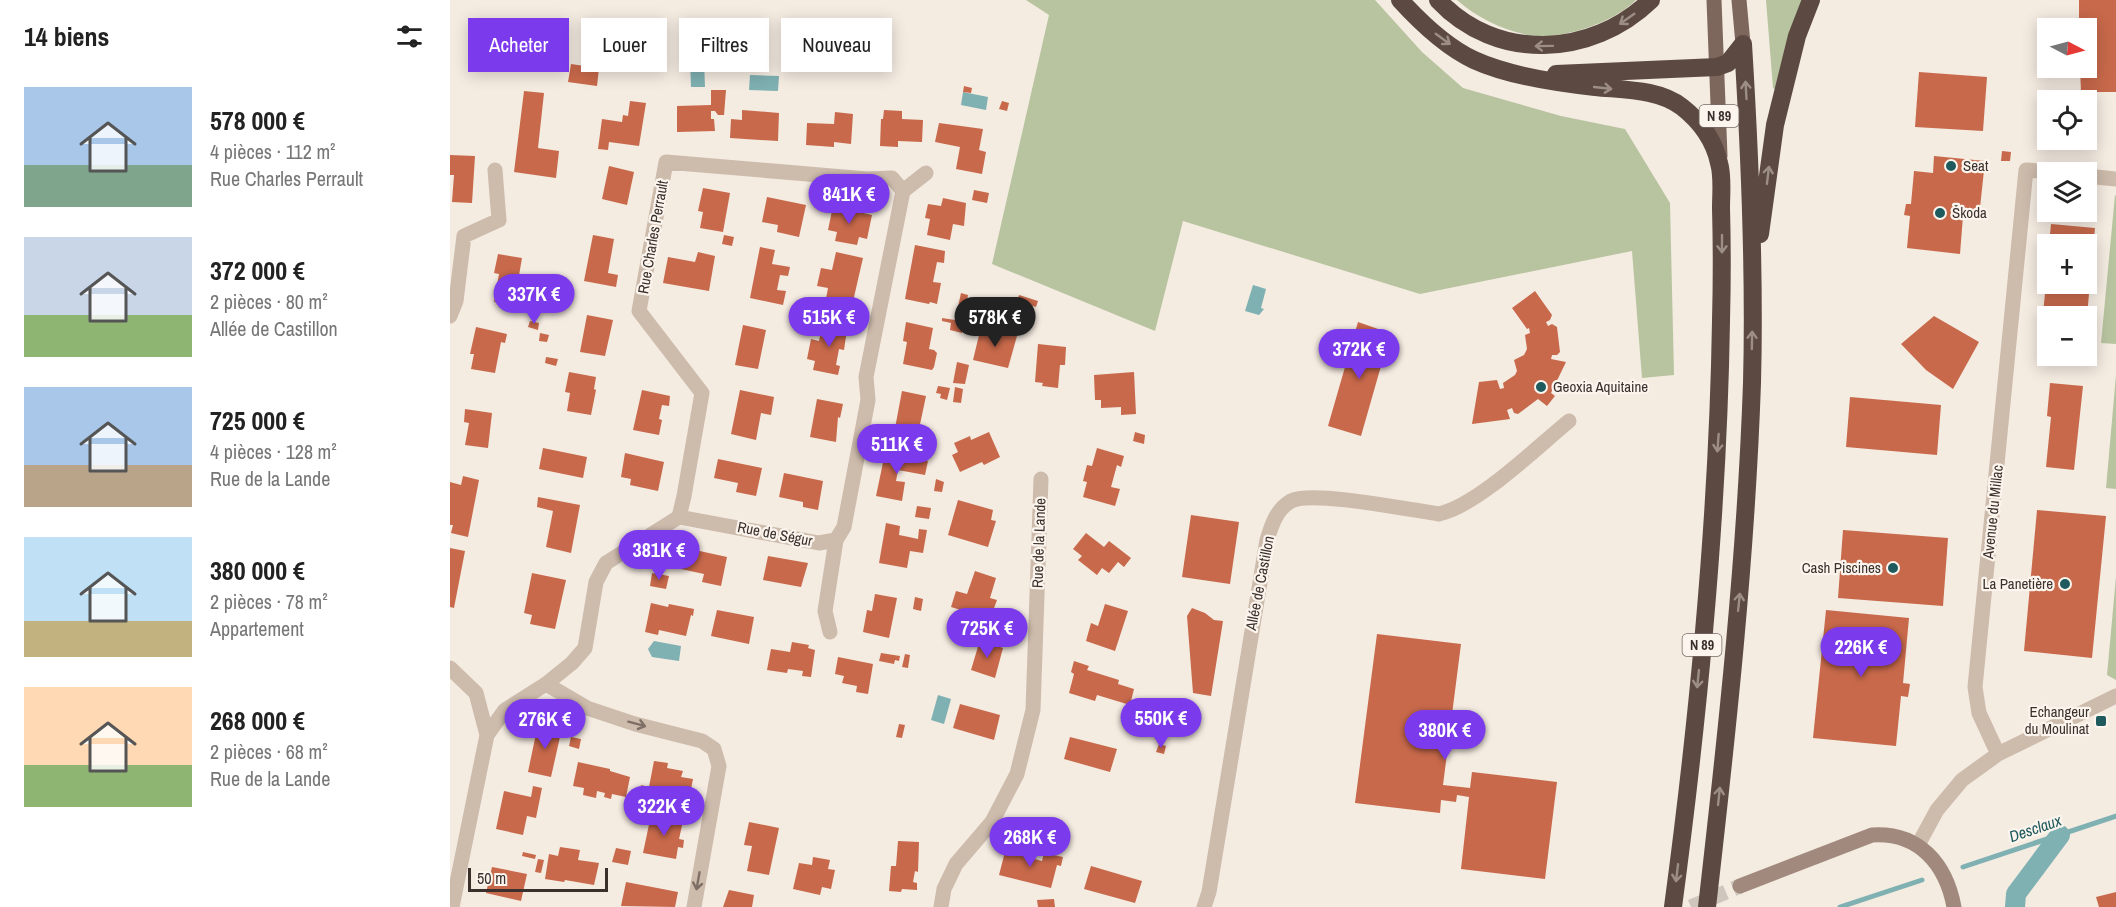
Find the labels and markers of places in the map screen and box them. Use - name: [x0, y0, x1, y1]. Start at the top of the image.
- place label: Seat: [1963, 155, 1989, 176]
- marker: Seat: [1944, 159, 1958, 173]
- pin: 841K €: [800, 174, 898, 225]
- place label: Škoda: [1952, 202, 1987, 223]
- marker: Škoda: [1933, 206, 1947, 220]
- pin: 337K €: [485, 274, 583, 325]
- pin: 515K €: [780, 297, 878, 348]
- pin: 578K €: [946, 297, 1044, 348]
- pin: 372K €: [1310, 329, 1408, 380]
- place label: Geoxia Aquitaine: [1553, 376, 1648, 397]
- marker: Geoxia Aquitaine: [1534, 380, 1548, 394]
- pin: 511K €: [848, 424, 946, 475]
- pin: 381K €: [610, 530, 708, 581]
- place label: Cash Piscines: [1802, 557, 1881, 578]
- marker: Cash Piscines: [1886, 561, 1900, 575]
- place label: La Panetière: [1983, 573, 2053, 594]
- marker: La Panetière: [2058, 577, 2072, 591]
- pin: 725K €: [938, 608, 1036, 659]
- pin: 226K €: [1812, 627, 1910, 678]
- pin: 550K €: [1112, 698, 1210, 749]
- pin: 276K €: [496, 699, 594, 750]
- place label: Echangeur du Moulinat: [2025, 701, 2090, 739]
- pin: 380K €: [1396, 710, 1494, 761]
- marker: Echangeur du Moulinat: [2094, 714, 2108, 728]
- pin: 322K €: [615, 786, 713, 837]
- pin: 268K €: [981, 817, 1079, 868]

